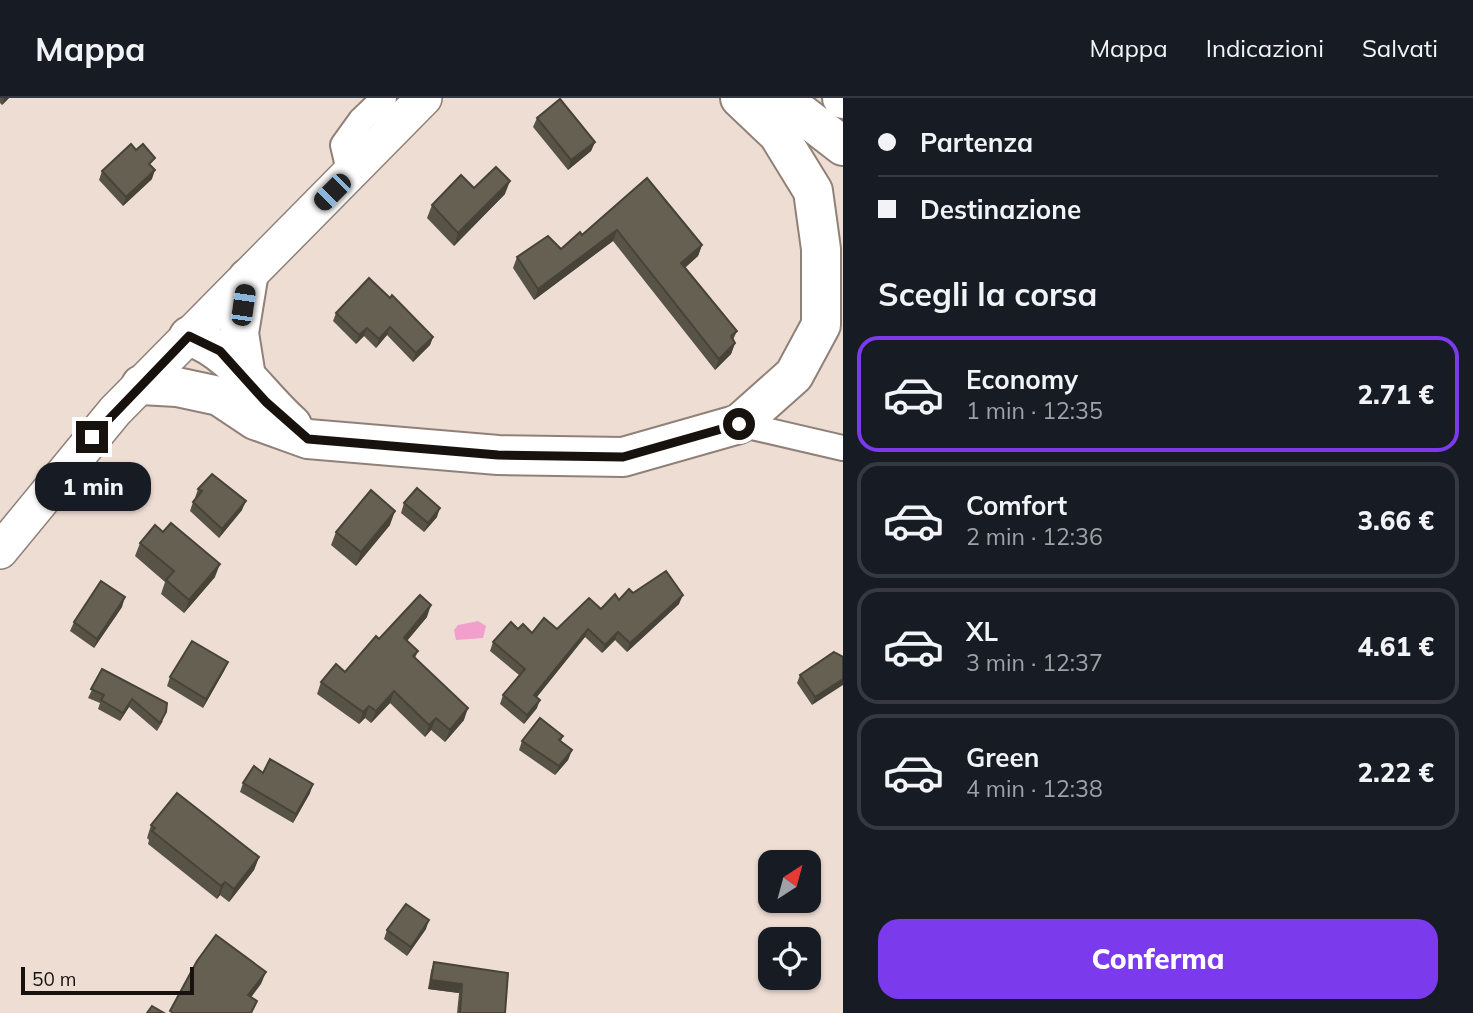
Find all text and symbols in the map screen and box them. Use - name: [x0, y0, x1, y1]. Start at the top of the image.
- text: Mappa: [35, 28, 146, 69]
- text: Mappa: [1089, 33, 1168, 63]
- text: Indicazioni: [1206, 33, 1324, 63]
- text: Salvati: [1362, 33, 1438, 63]
- text: Partenza: [920, 126, 1033, 159]
- car: [310, 170, 355, 214]
- text: Destinazione: [920, 193, 1081, 226]
- text: Scegli la corsa: [878, 274, 1097, 314]
- car: [230, 283, 257, 327]
- icon: car: [882, 363, 945, 426]
- text: Economy: [966, 363, 1078, 396]
- text: 2.71 €: [1358, 378, 1434, 411]
- text: 1 min · 12:35: [966, 396, 1103, 425]
- route start: [723, 408, 755, 440]
- route end: [76, 421, 108, 453]
- callout: 1 min: [34, 462, 150, 510]
- text: 1 min: [62, 472, 124, 501]
- icon: car: [882, 489, 945, 552]
- text: Comfort: [966, 489, 1067, 522]
- text: 3.66 €: [1358, 504, 1434, 537]
- text: 2 min · 12:36: [966, 522, 1103, 551]
- icon: car: [882, 615, 945, 678]
- text: XL: [966, 615, 998, 648]
- text: 4.61 €: [1358, 630, 1434, 663]
- text: 3 min · 12:37: [966, 648, 1103, 677]
- icon: car: [882, 741, 945, 804]
- text: Green: [966, 741, 1039, 774]
- text: 2.22 €: [1358, 756, 1434, 789]
- text: 4 min · 12:38: [966, 774, 1103, 803]
- north arrow: [758, 850, 821, 914]
- map controls: [758, 850, 821, 990]
- button: Conferma: [878, 919, 1438, 999]
- button: locate: [758, 927, 821, 990]
- scale bar: [21, 964, 194, 996]
- text: 50 m: [32, 967, 76, 991]

